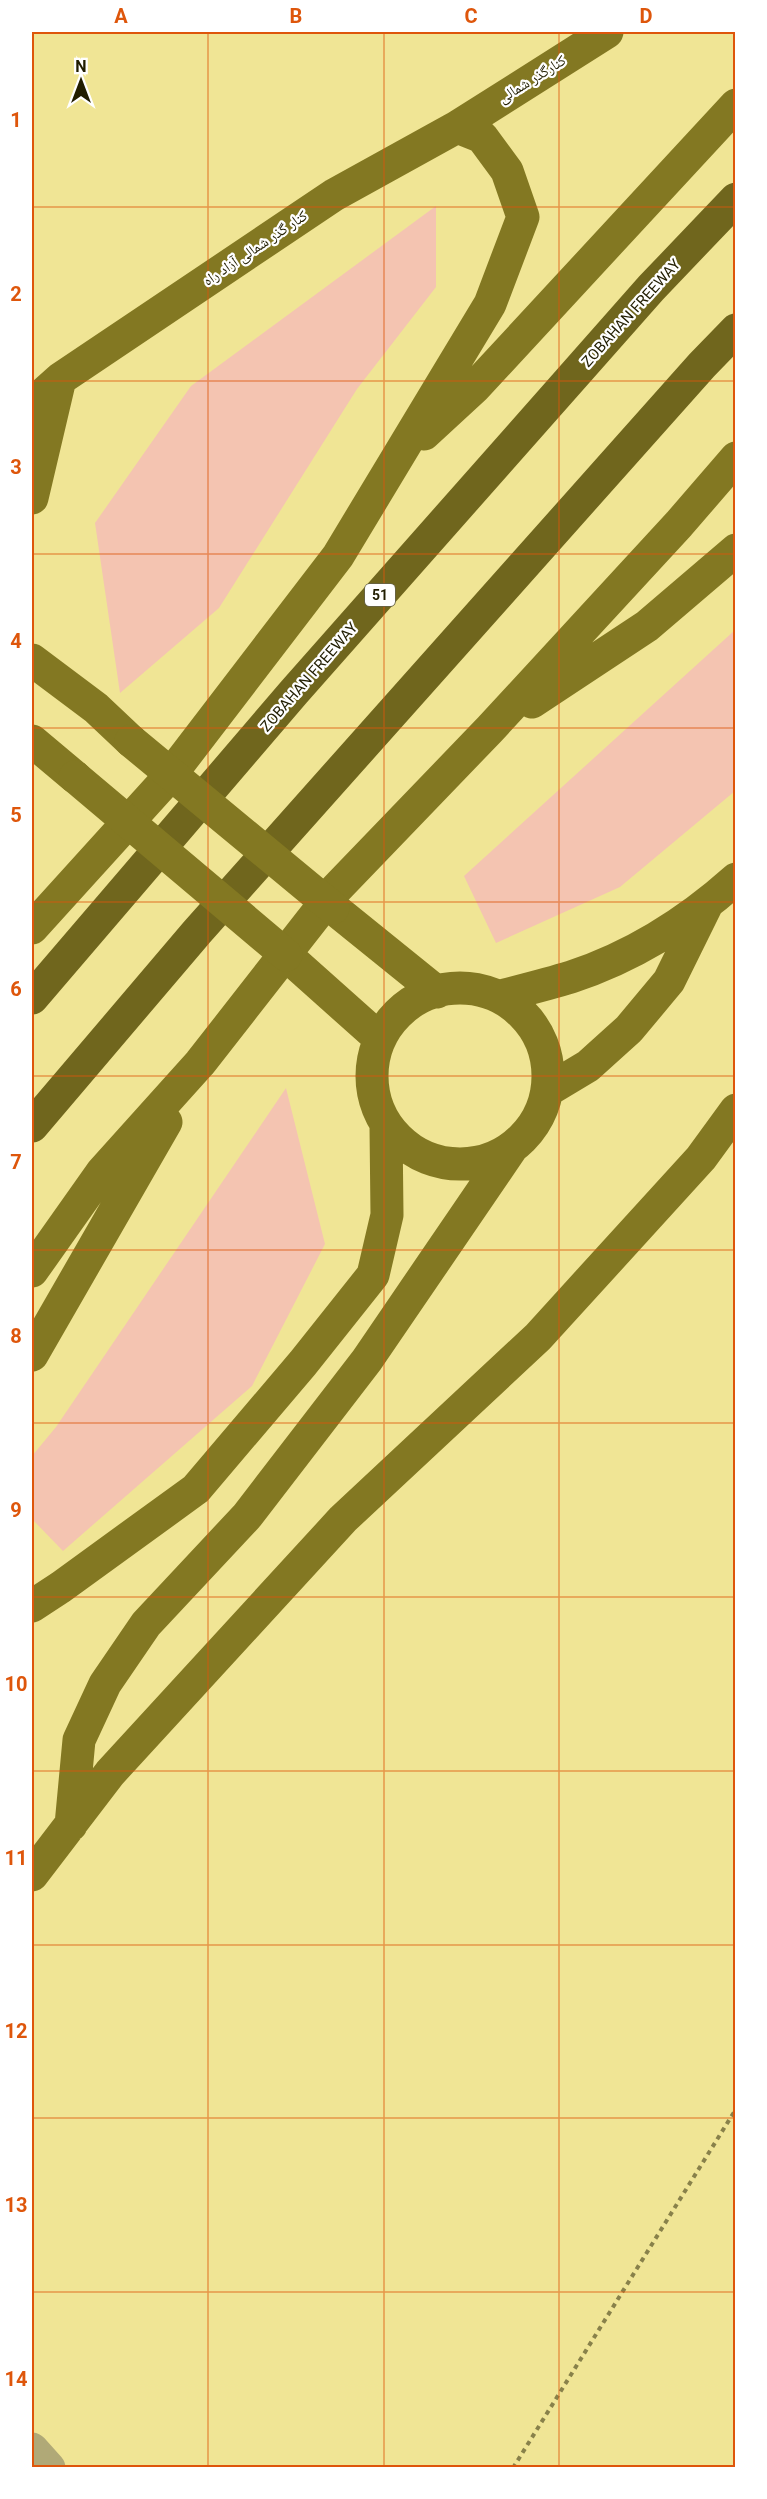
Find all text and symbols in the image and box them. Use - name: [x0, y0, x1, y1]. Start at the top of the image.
- text: A: [114, 4, 128, 28]
- text: B: [290, 4, 302, 28]
- text: C: [464, 4, 478, 28]
- text: D: [640, 4, 653, 28]
- north arrow: [51, 51, 111, 111]
- street label: کنارگذر شمالی: [495, 51, 570, 108]
- text: N: [75, 57, 87, 76]
- text: 1: [10, 108, 22, 132]
- street label: کنار گذر شمالی آزاد راه: [199, 206, 311, 290]
- street label: ZOBAHAN FREEWAY: [578, 255, 684, 371]
- text: 2: [10, 282, 22, 306]
- text: 3: [10, 455, 22, 479]
- road number: 51: [365, 584, 395, 606]
- street label: ZOBAHAN FREEWAY: [257, 619, 361, 735]
- text: 4: [10, 629, 22, 653]
- text: 5: [10, 803, 22, 827]
- text: 6: [10, 977, 22, 1001]
- text: 7: [10, 1150, 22, 1174]
- text: 8: [10, 1324, 22, 1348]
- text: 9: [10, 1498, 22, 1522]
- text: 10: [5, 1672, 27, 1696]
- text: 11: [5, 1846, 27, 1870]
- text: 12: [5, 2019, 27, 2043]
- text: 13: [5, 2193, 27, 2217]
- text: 14: [5, 2367, 27, 2391]

